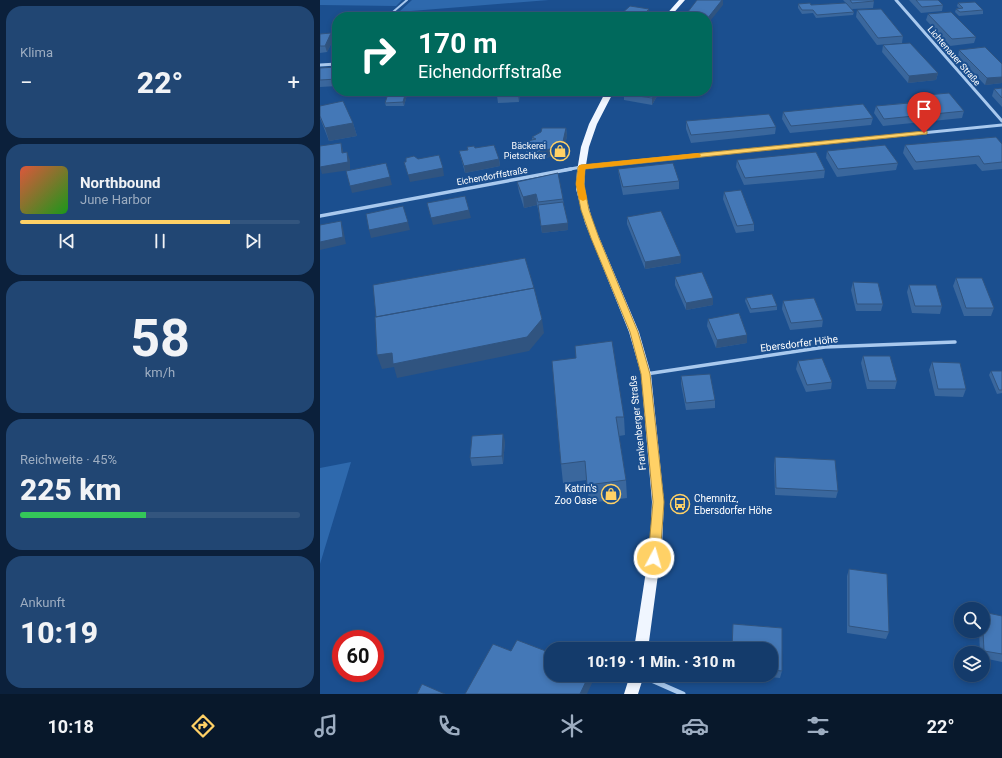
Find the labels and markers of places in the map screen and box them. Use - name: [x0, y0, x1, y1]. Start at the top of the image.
- pin: [907, 92, 941, 133]
- shop icon: Bäckerei Pietschker: [549, 140, 571, 162]
- place label: Bäckerei Pietschker: [504, 141, 546, 161]
- place label: Katrin's Zoo Oase: [554, 483, 597, 506]
- shop icon: Katrin's Zoo Oase: [600, 483, 622, 505]
- bus stop icon: Chemnitz, Ebersdorfer Höhe: [669, 493, 691, 515]
- place label: Chemnitz, Ebersdorfer Höhe: [694, 493, 772, 516]

